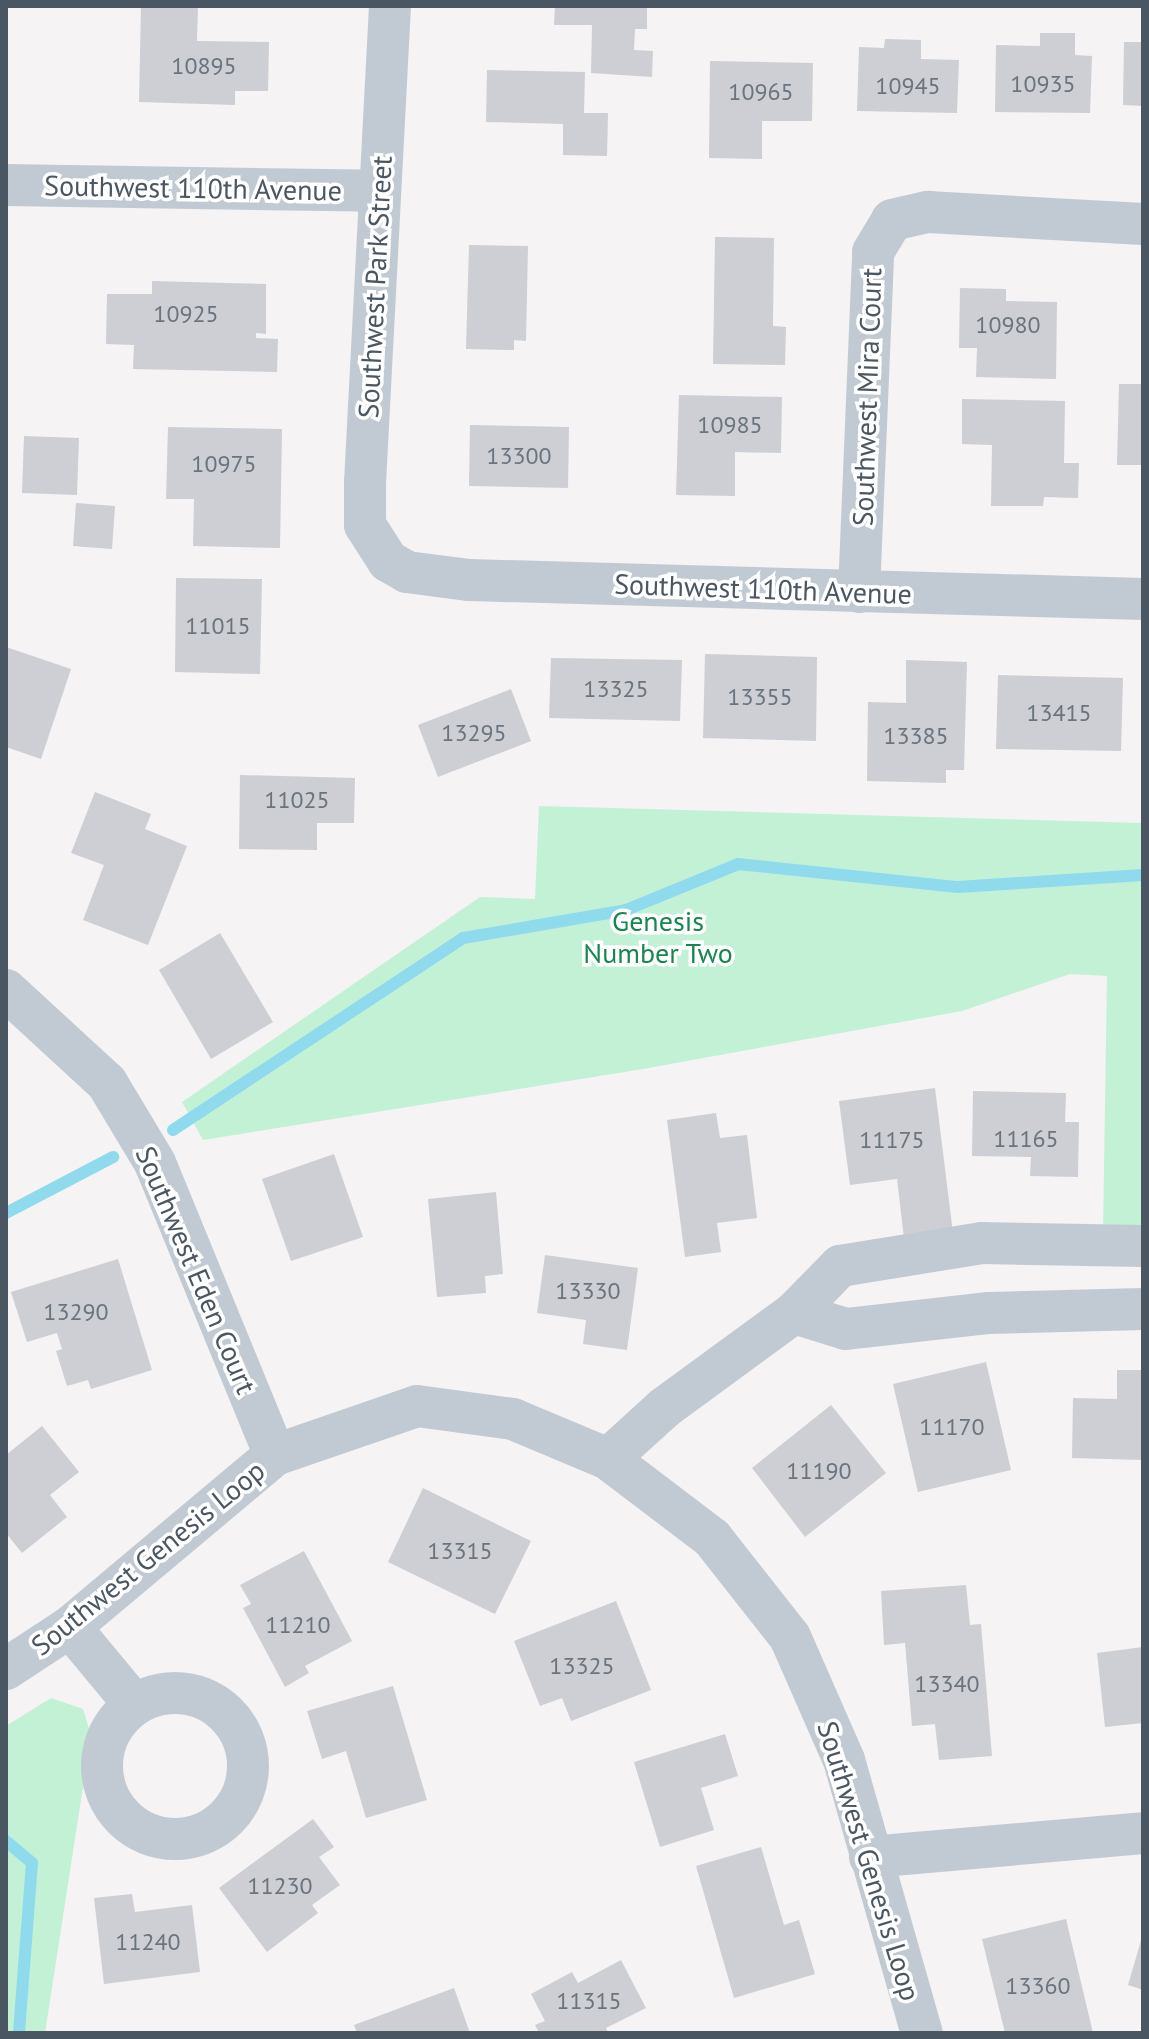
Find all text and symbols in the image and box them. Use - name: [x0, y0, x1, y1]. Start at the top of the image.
- house number: 10895: [171, 52, 237, 80]
- house number: 10935: [1010, 70, 1076, 98]
- house number: 10945: [875, 72, 941, 100]
- house number: 10965: [728, 78, 794, 106]
- street label: Southwest Park Street: [351, 155, 399, 419]
- street label: Southwest 110th Avenue: [43, 169, 343, 207]
- street label: Southwest Mira Court: [846, 267, 888, 527]
- house number: 10925: [153, 300, 219, 328]
- house number: 10980: [975, 311, 1041, 339]
- house number: 10985: [697, 411, 763, 439]
- house number: 13300: [486, 442, 552, 470]
- house number: 10975: [191, 450, 257, 478]
- street label: Southwest 110th Avenue: [613, 567, 913, 611]
- house number: 11015: [185, 612, 251, 640]
- house number: 13325: [583, 675, 649, 703]
- house number: 13355: [727, 683, 793, 711]
- house number: 13415: [1026, 699, 1092, 727]
- house number: 13295: [441, 719, 507, 747]
- house number: 13385: [883, 722, 949, 750]
- house number: 11025: [264, 786, 330, 814]
- park label: Genesis Number Two: [583, 904, 733, 970]
- house number: 11165: [993, 1125, 1059, 1153]
- house number: 11175: [859, 1126, 925, 1154]
- street label: Southwest Eden Court: [129, 1141, 263, 1399]
- house number: 13330: [555, 1277, 621, 1305]
- house number: 13290: [43, 1298, 109, 1326]
- house number: 11170: [919, 1413, 985, 1441]
- street label: Southwest Genesis Loop: [25, 1454, 271, 1662]
- house number: 11190: [786, 1457, 852, 1485]
- house number: 13315: [427, 1537, 493, 1565]
- house number: 11210: [265, 1611, 331, 1639]
- house number: 13325: [549, 1652, 615, 1680]
- house number: 13340: [914, 1670, 980, 1698]
- street label: Southwest Genesis Loop: [810, 1717, 928, 2005]
- house number: 11230: [247, 1872, 313, 1900]
- house number: 11240: [115, 1928, 181, 1956]
- house number: 13360: [1005, 1972, 1071, 2000]
- house number: 11315: [556, 1987, 622, 2015]

